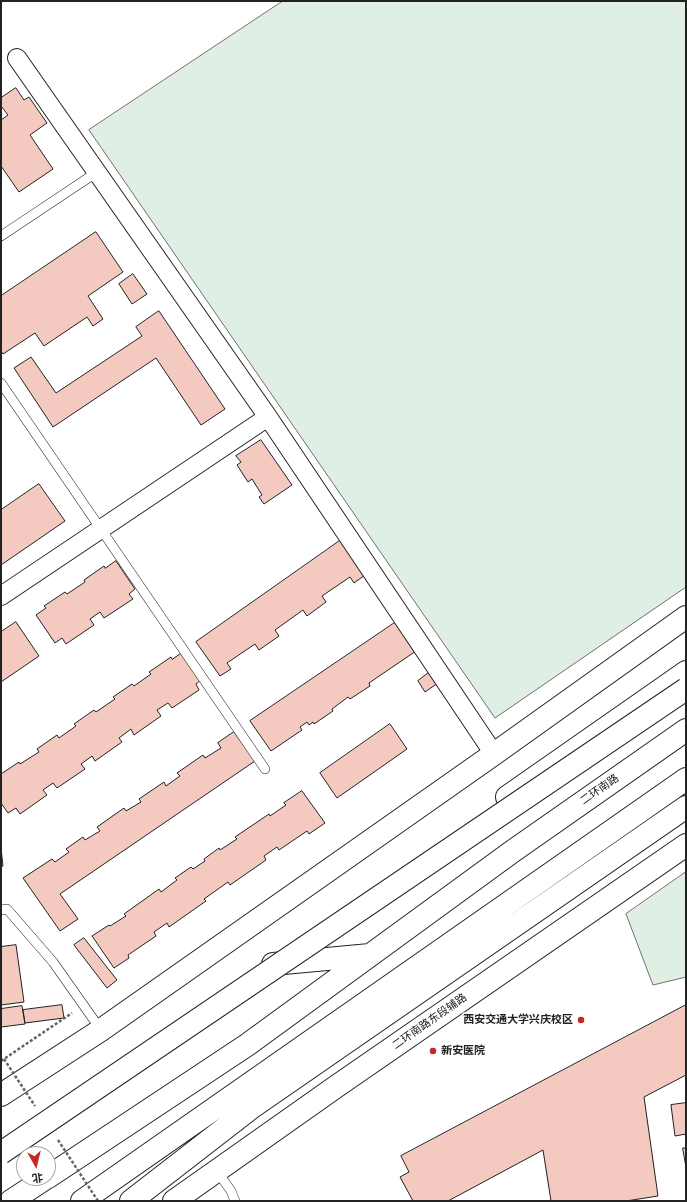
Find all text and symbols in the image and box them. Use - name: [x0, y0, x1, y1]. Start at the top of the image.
- street label: 二环南路: [578, 772, 622, 808]
- street label: 二环南路东段辅路: [390, 991, 470, 1053]
- place label: 西安交通大学兴庆校区: [463, 1013, 573, 1027]
- marker: 西安交通大学兴庆校区: [576, 1015, 586, 1025]
- place label: 新安医院: [441, 1044, 485, 1058]
- marker: 新安医院: [428, 1046, 438, 1056]
- north arrow: [16, 1146, 56, 1186]
- text: 北: [31, 1170, 44, 1185]

